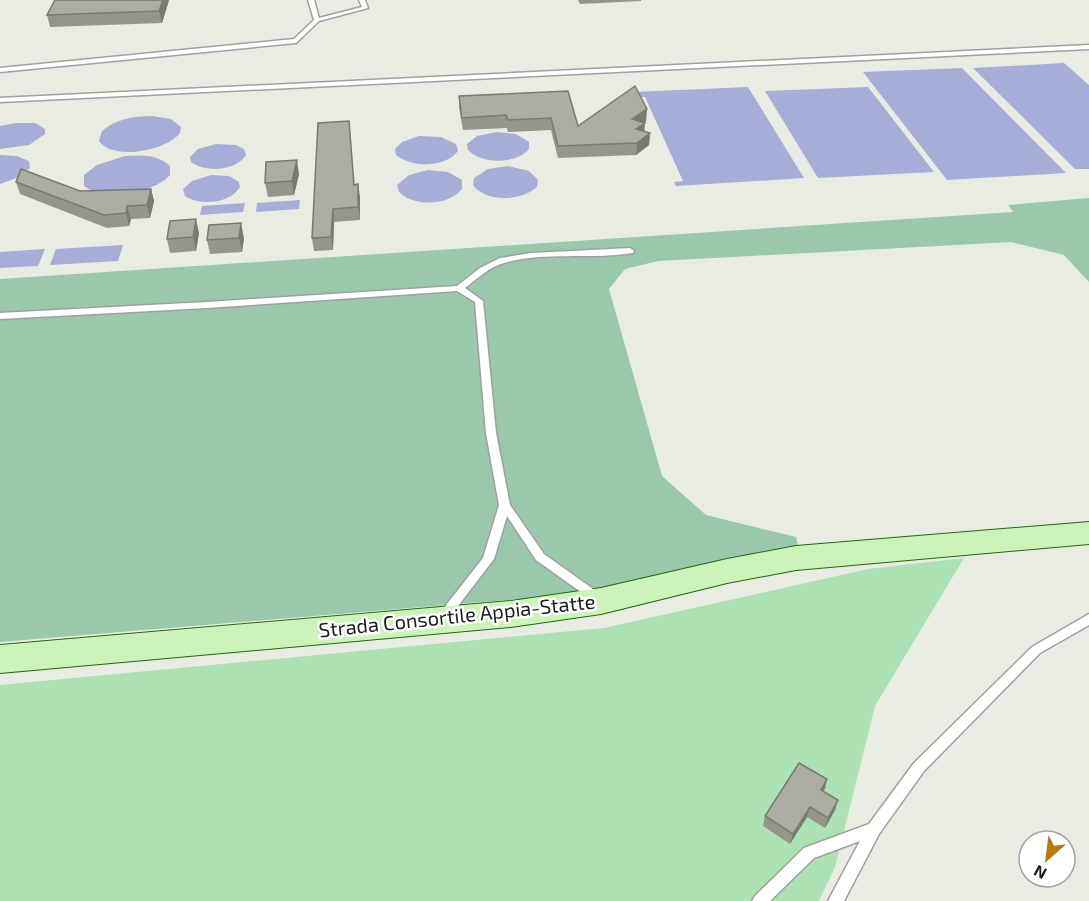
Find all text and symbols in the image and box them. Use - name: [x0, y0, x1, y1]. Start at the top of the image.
- street label: Strada Consortile Appia-Statte: [318, 589, 596, 641]
- north arrow: [1017, 829, 1077, 889]
- text: N: [1030, 862, 1049, 884]

